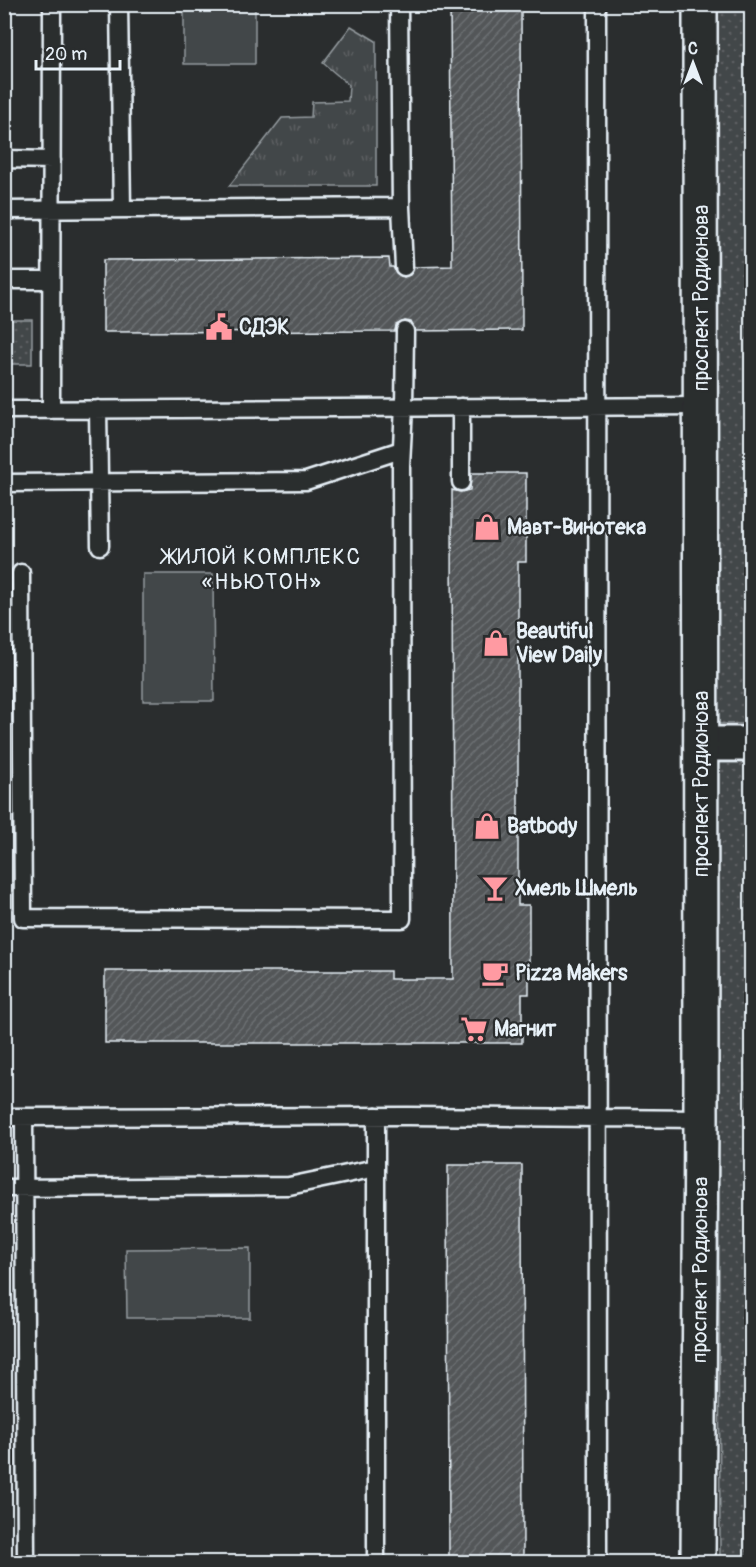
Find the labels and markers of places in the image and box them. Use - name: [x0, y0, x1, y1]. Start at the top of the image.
- public building icon: СДЭК: [204, 312, 234, 342]
- place label: СДЭК: [239, 314, 289, 341]
- shop icon: Мавт-Винотека: [472, 512, 502, 542]
- place label: Мавт-Винотека: [507, 514, 646, 541]
- place label: Beautiful View Daily: [516, 618, 602, 669]
- shop icon: Beautiful View Daily: [481, 628, 511, 658]
- shop icon: Batbody: [472, 811, 502, 841]
- place label: Batbody: [507, 813, 577, 840]
- bar icon: Хмель Шмель: [480, 873, 510, 903]
- place label: Хмель Шмель: [515, 875, 638, 902]
- cafe icon: Pizza Makers: [480, 958, 510, 988]
- place label: Pizza Makers: [515, 960, 628, 987]
- supermarket icon: Магнит: [459, 1014, 489, 1044]
- place label: Магнит: [494, 1016, 557, 1043]

